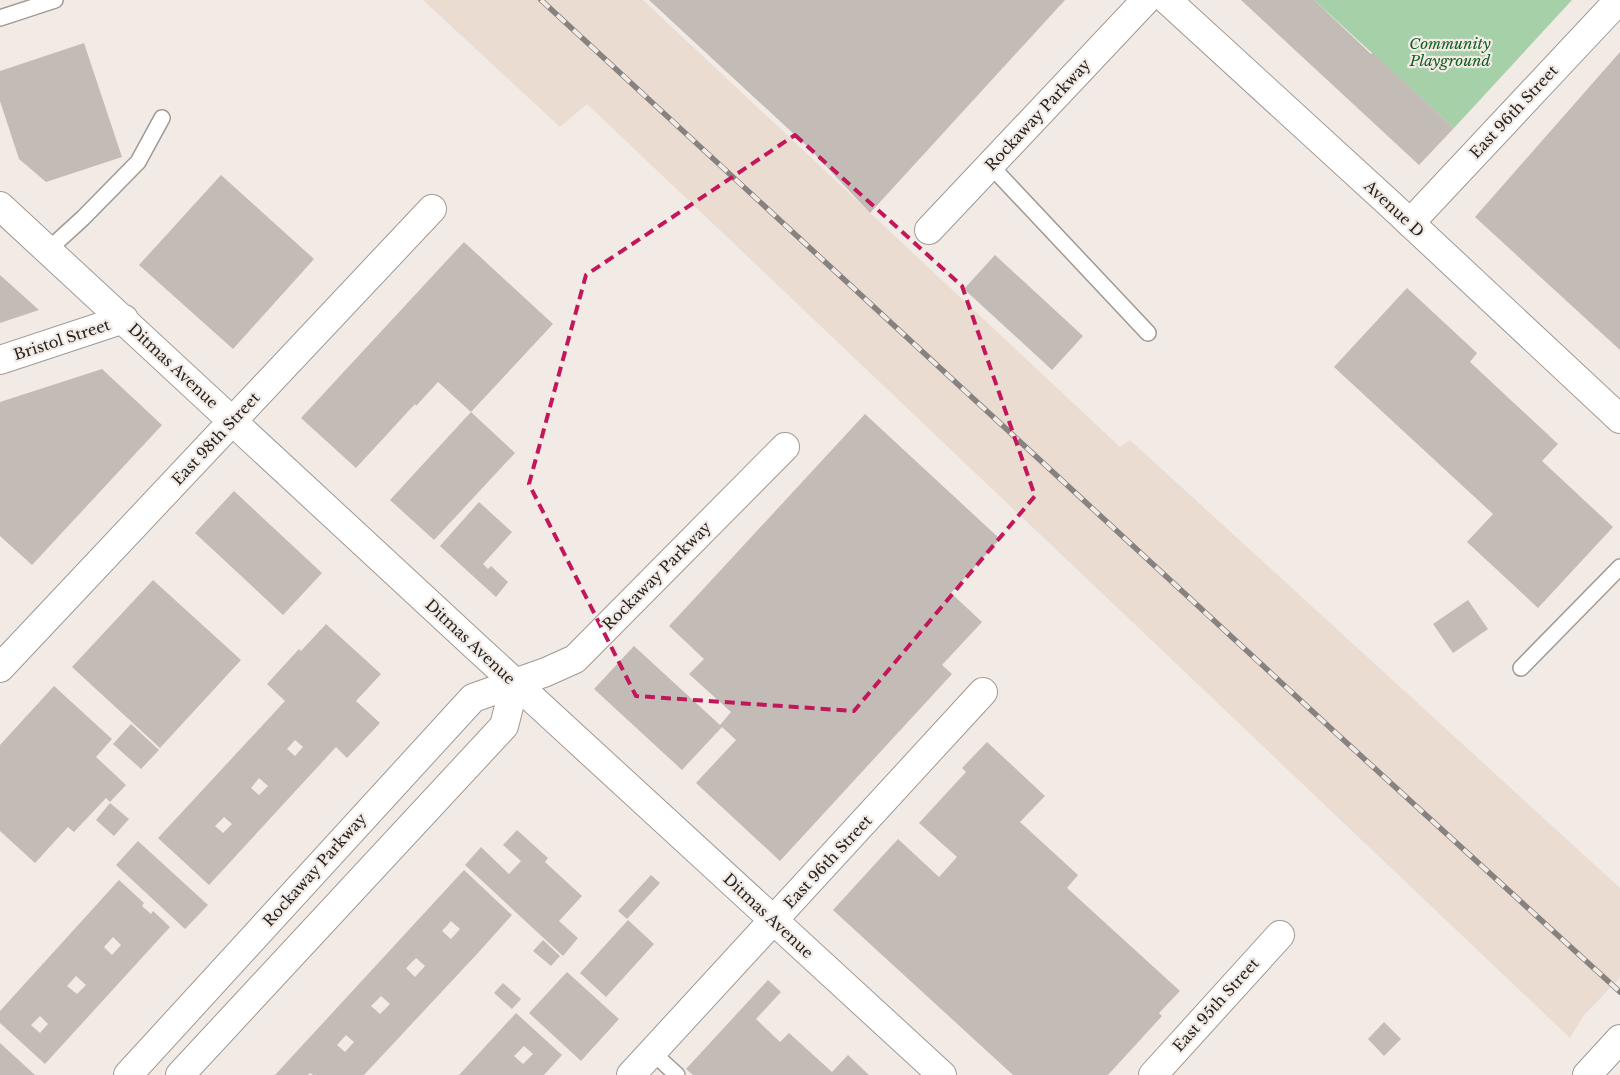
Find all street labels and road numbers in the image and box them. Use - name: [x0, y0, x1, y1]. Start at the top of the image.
- street label: Rockaway Parkway: [981, 55, 1095, 174]
- street label: East 96th Street: [1466, 61, 1562, 162]
- street label: Avenue D: [1360, 176, 1428, 241]
- street label: Bristol Street: [11, 315, 113, 364]
- street label: Ditmas Avenue: [124, 319, 222, 412]
- street label: East 98th Street: [168, 388, 264, 489]
- street label: Rockaway Parkway: [598, 517, 715, 634]
- street label: Ditmas Avenue: [421, 595, 519, 688]
- street label: Rockaway Parkway: [259, 809, 371, 930]
- street label: East 96th Street: [780, 811, 876, 912]
- street label: Ditmas Avenue: [719, 869, 817, 962]
- street label: East 95th Street: [1169, 954, 1263, 1055]

